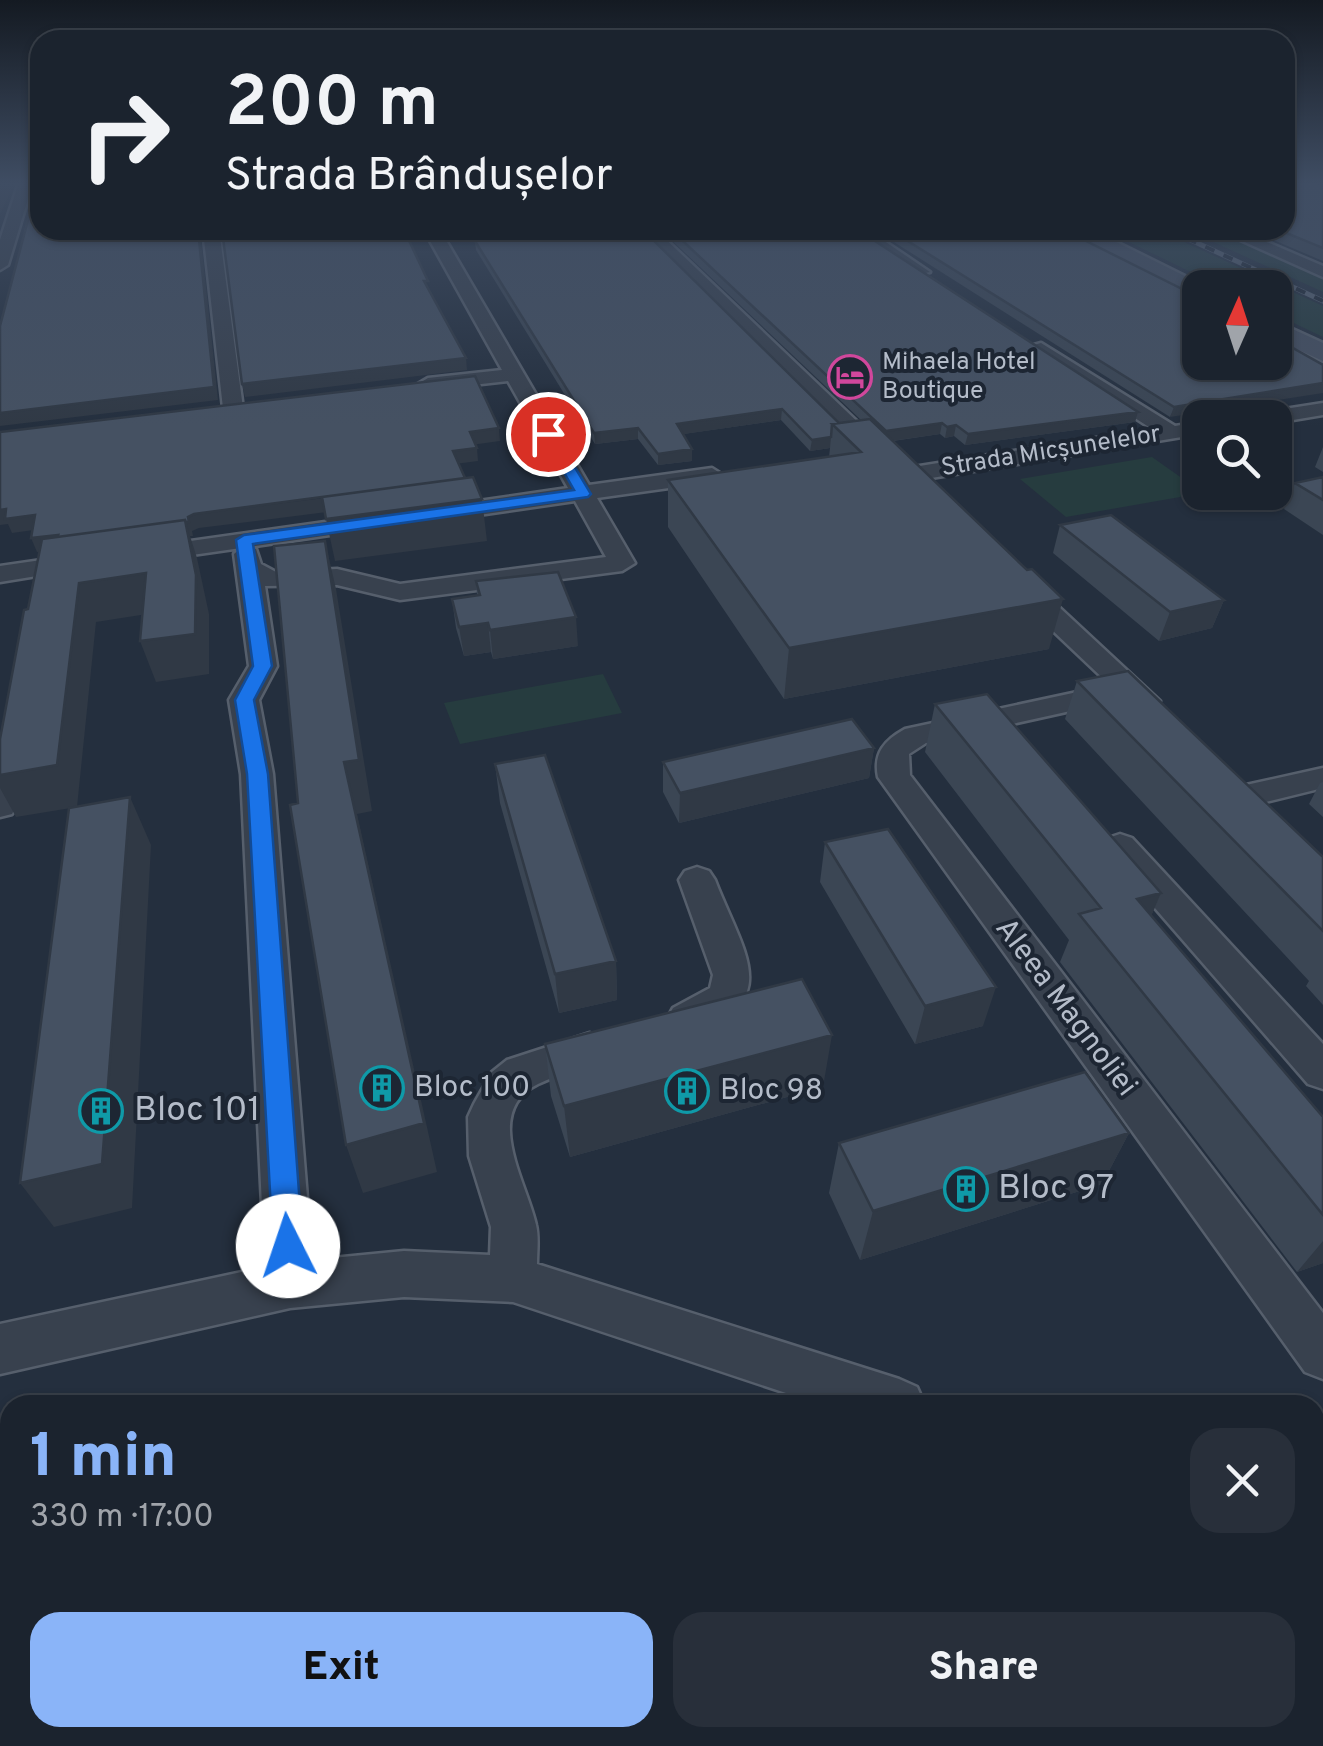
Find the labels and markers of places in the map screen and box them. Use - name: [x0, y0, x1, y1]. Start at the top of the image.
- place label: Mihaela Hotel Boutique: [882, 347, 1036, 408]
- hotel icon: Mihaela Hotel Boutique: [827, 354, 873, 400]
- pin: [506, 392, 591, 477]
- building icon: Bloc 100: [359, 1065, 405, 1111]
- building icon: Bloc 98: [664, 1068, 710, 1114]
- place label: Bloc 100: [414, 1070, 530, 1107]
- place label: Bloc 98: [720, 1073, 823, 1110]
- building icon: Bloc 101: [78, 1088, 124, 1134]
- place label: Bloc 101: [134, 1089, 261, 1133]
- building icon: Bloc 97: [943, 1166, 989, 1212]
- place label: Bloc 97: [998, 1167, 1114, 1211]

